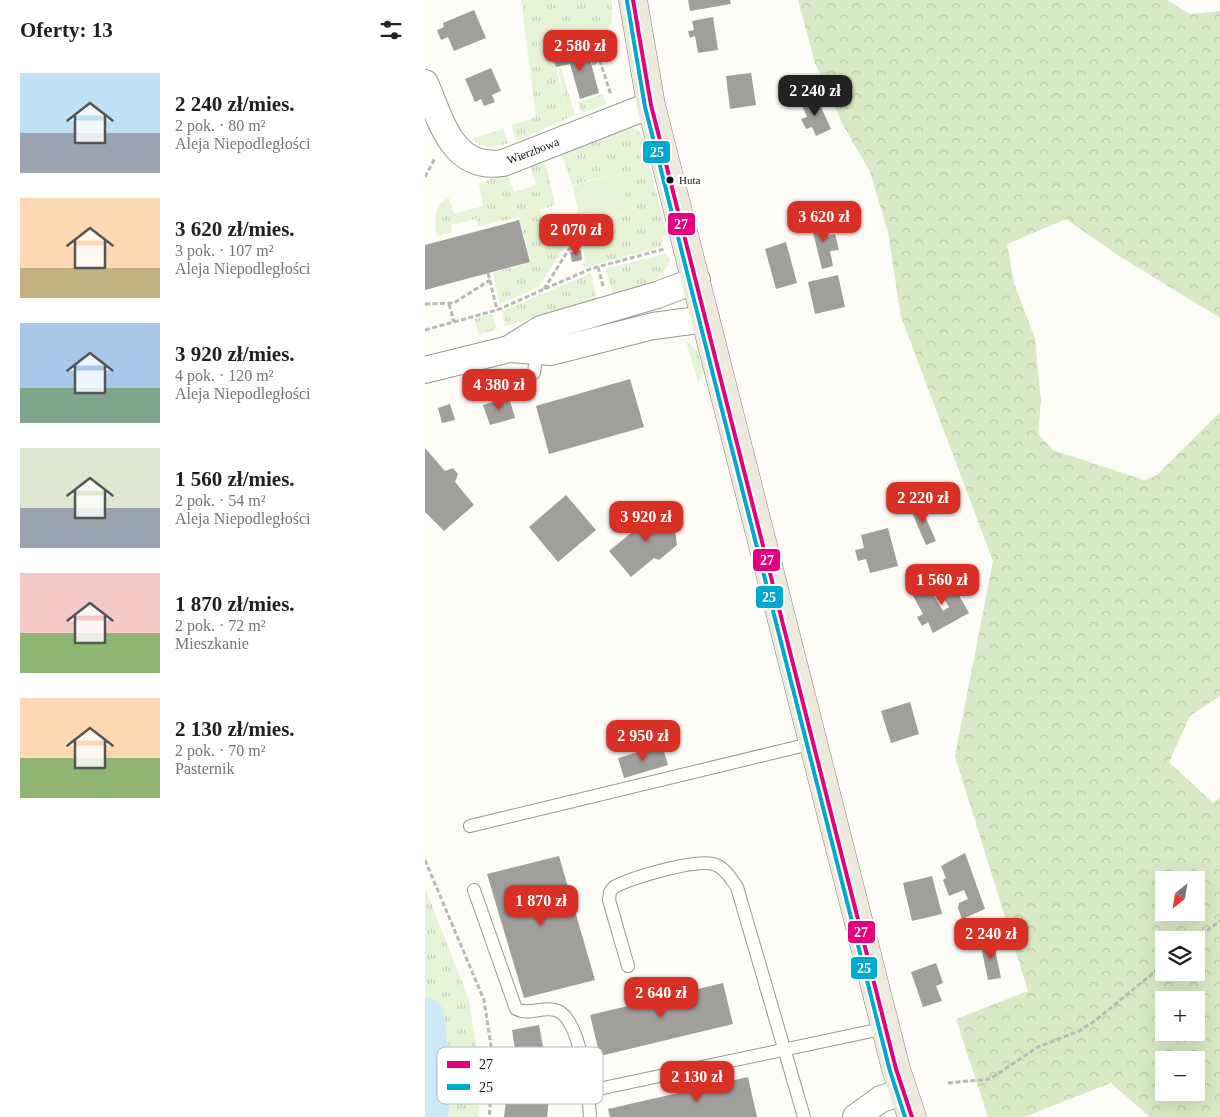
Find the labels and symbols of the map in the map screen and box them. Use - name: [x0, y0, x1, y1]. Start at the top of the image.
- pin: 2 580 zł: [528, 30, 632, 72]
- pin: 2 240 zł: [763, 74, 867, 117]
- street label: Wierzbowa: [505, 134, 562, 167]
- line badge: 25: [642, 140, 671, 164]
- text: 25: [650, 145, 664, 160]
- place label: Huta: [679, 174, 701, 186]
- marker: Huta: [665, 175, 675, 185]
- pin: 3 620 zł: [772, 200, 876, 243]
- line badge: 27: [667, 212, 696, 236]
- pin: 2 070 zł: [524, 214, 628, 256]
- text: 27: [674, 217, 688, 232]
- pin: 4 380 zł: [447, 368, 551, 411]
- pin: 2 220 zł: [871, 482, 975, 524]
- pin: 3 920 zł: [594, 500, 698, 543]
- line badge: 27: [752, 548, 781, 572]
- text: 27: [760, 553, 774, 568]
- pin: 1 560 zł: [890, 564, 994, 606]
- line badge: 25: [755, 585, 784, 609]
- text: 25: [762, 590, 776, 605]
- pin: 2 950 zł: [591, 720, 695, 762]
- north arrow: [1155, 871, 1205, 921]
- pin: 1 870 zł: [489, 884, 593, 927]
- pin: 2 240 zł: [939, 918, 1043, 960]
- line badge: 27: [847, 920, 876, 944]
- text: 27: [854, 925, 868, 940]
- line badge: 25: [850, 956, 878, 980]
- text: 25: [857, 961, 871, 976]
- pin: 2 640 zł: [609, 976, 713, 1019]
- legend: [437, 1047, 603, 1104]
- text: 27: [479, 1057, 493, 1072]
- pin: 2 130 zł: [645, 1060, 749, 1103]
- text: 25: [479, 1080, 493, 1095]

